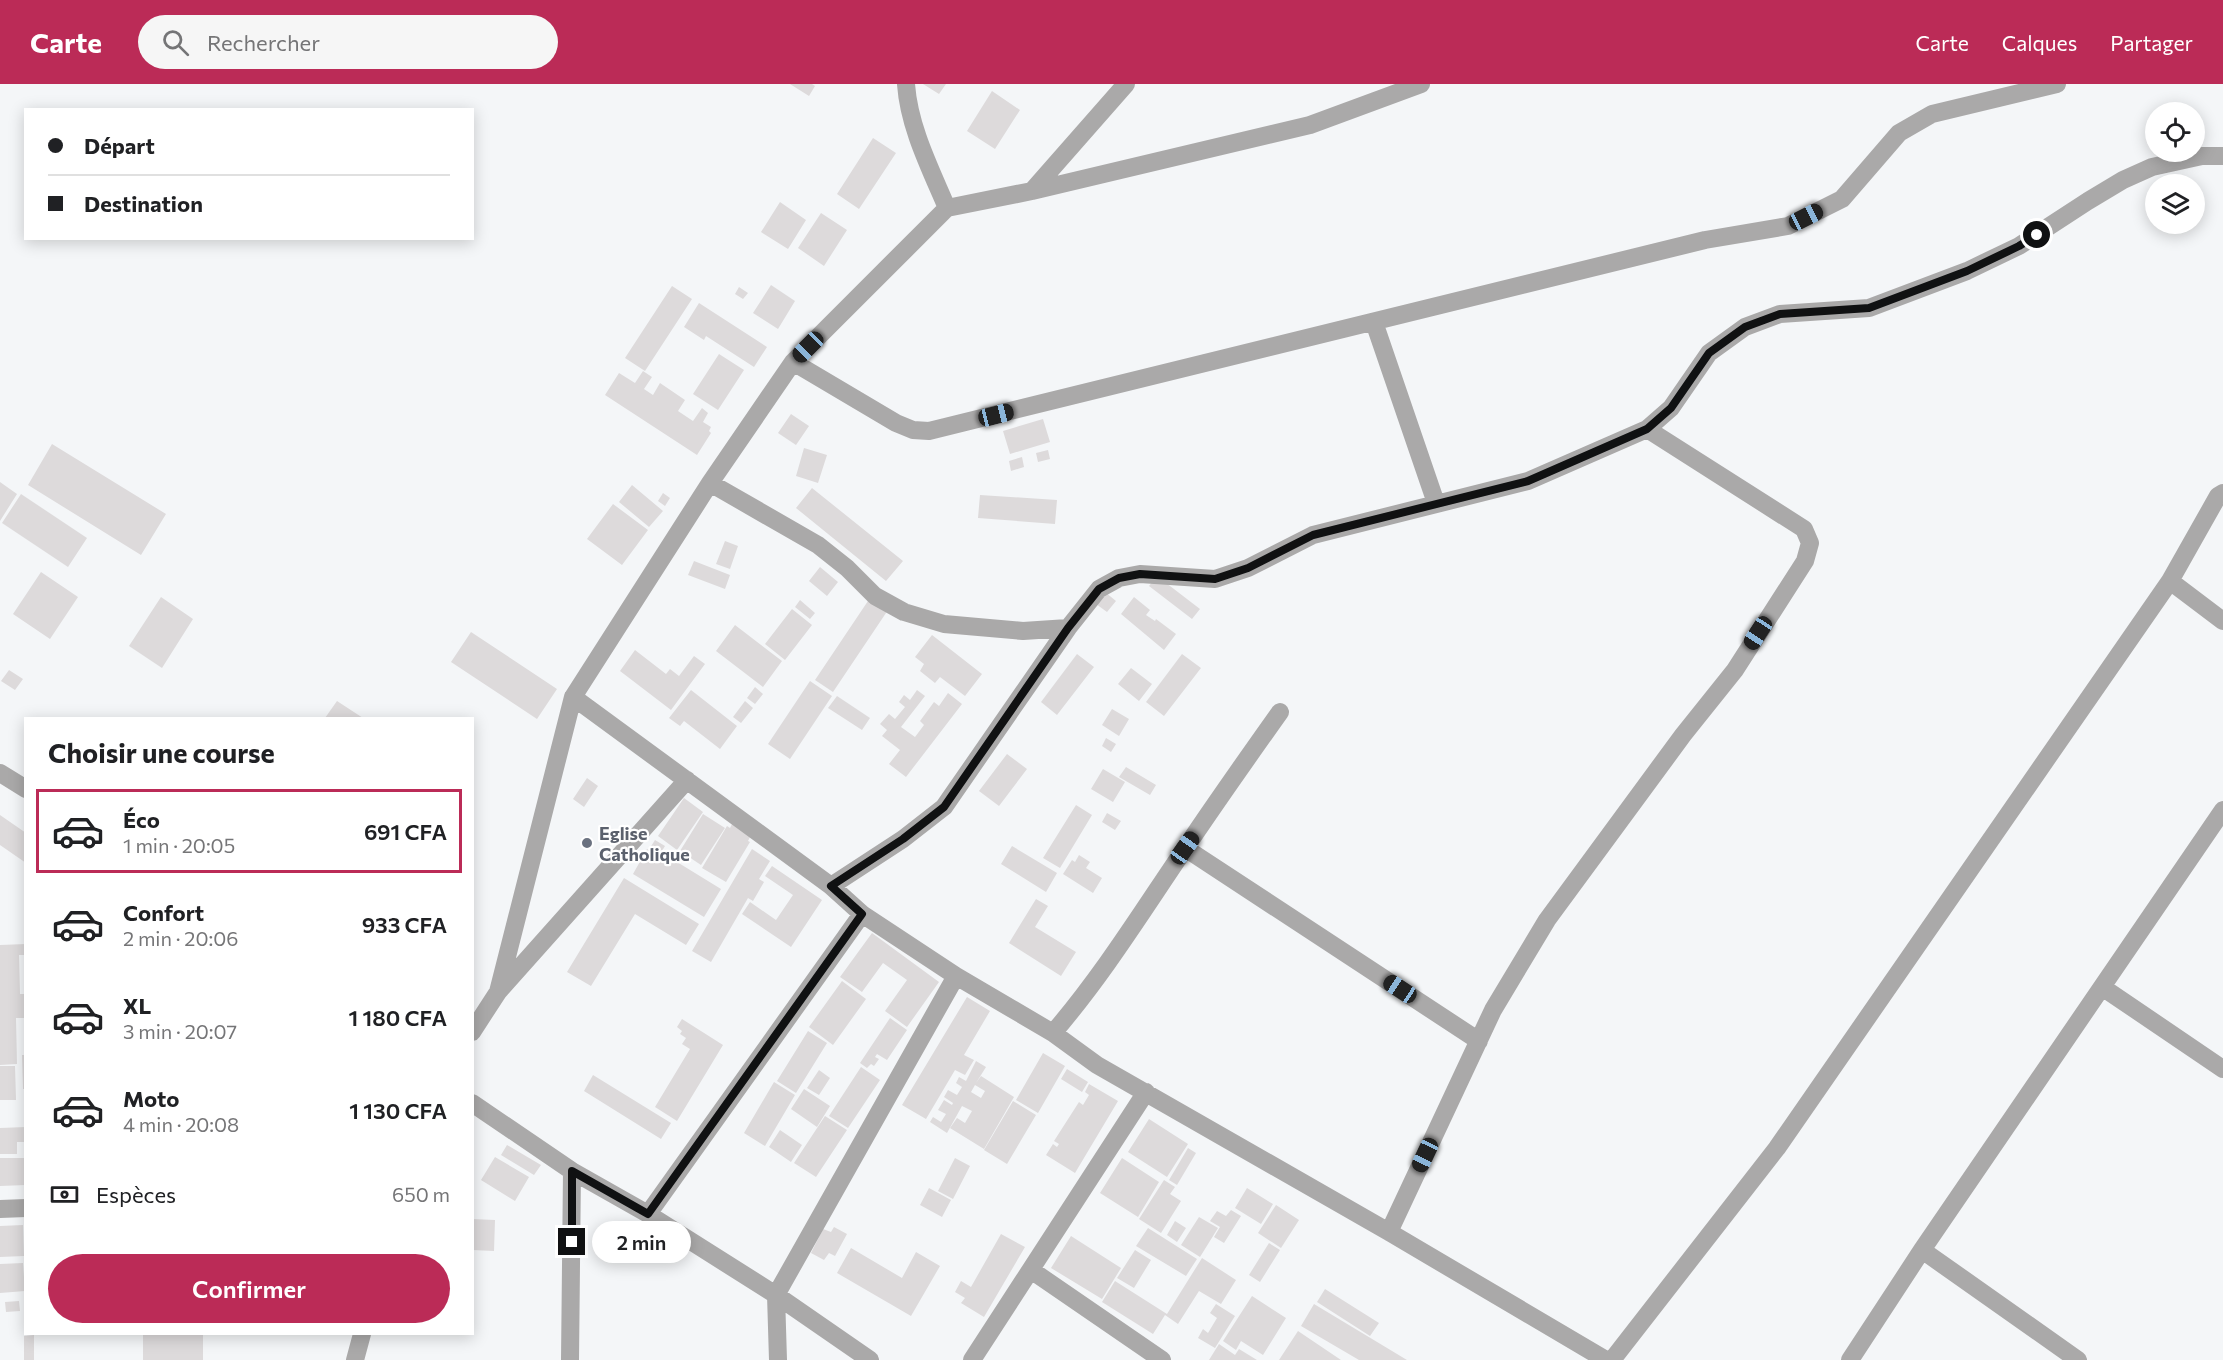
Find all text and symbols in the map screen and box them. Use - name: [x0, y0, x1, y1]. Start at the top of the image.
- search box: [138, 15, 558, 69]
- text: Carte: [30, 25, 102, 59]
- icon: search: [159, 26, 192, 59]
- text: Rechercher: [207, 29, 320, 56]
- text: Carte: [1916, 30, 1969, 55]
- text: Calques: [2002, 30, 2077, 55]
- text: Partager: [2110, 30, 2193, 55]
- map controls: [2145, 102, 2205, 234]
- button: locate: [2145, 102, 2205, 162]
- text: Départ: [84, 132, 155, 159]
- button: layers: [2145, 174, 2205, 234]
- text: Destination: [84, 190, 203, 217]
- car: [1786, 201, 1826, 233]
- route start: [2023, 221, 2050, 248]
- car: [789, 328, 827, 366]
- car: [976, 402, 1016, 428]
- car: [1741, 613, 1775, 653]
- text: Choisir une course: [48, 736, 275, 769]
- icon: car: [51, 804, 105, 858]
- text: Éco: [123, 806, 160, 833]
- text: 691 CFA: [364, 818, 447, 845]
- place label: Eglise Catholique: [599, 822, 690, 865]
- car: [1167, 828, 1203, 868]
- text: 1 min · 20:05: [123, 833, 235, 857]
- marker: Eglise Catholique: [580, 836, 594, 850]
- icon: car: [51, 897, 105, 951]
- text: Confort: [123, 899, 204, 926]
- text: 933 CFA: [362, 911, 447, 938]
- text: 2 min · 20:06: [123, 926, 238, 950]
- car: [1380, 972, 1420, 1006]
- icon: car: [51, 990, 105, 1044]
- text: XL: [123, 992, 151, 1019]
- text: 1 180 CFA: [349, 1004, 447, 1031]
- text: 3 min · 20:07: [123, 1019, 237, 1043]
- icon: car: [51, 1083, 105, 1137]
- text: Moto: [123, 1085, 179, 1112]
- text: 1 130 CFA: [349, 1097, 447, 1124]
- text: 4 min · 20:08: [123, 1112, 239, 1136]
- car: [1409, 1135, 1441, 1175]
- icon: cash: [48, 1178, 81, 1211]
- text: Espèces: [96, 1181, 176, 1208]
- text: 650 m: [392, 1182, 450, 1206]
- callout: 2 min: [593, 1221, 692, 1263]
- route end: [558, 1228, 585, 1255]
- text: 2 min: [617, 1230, 666, 1254]
- button: Confirmer: [48, 1254, 450, 1323]

